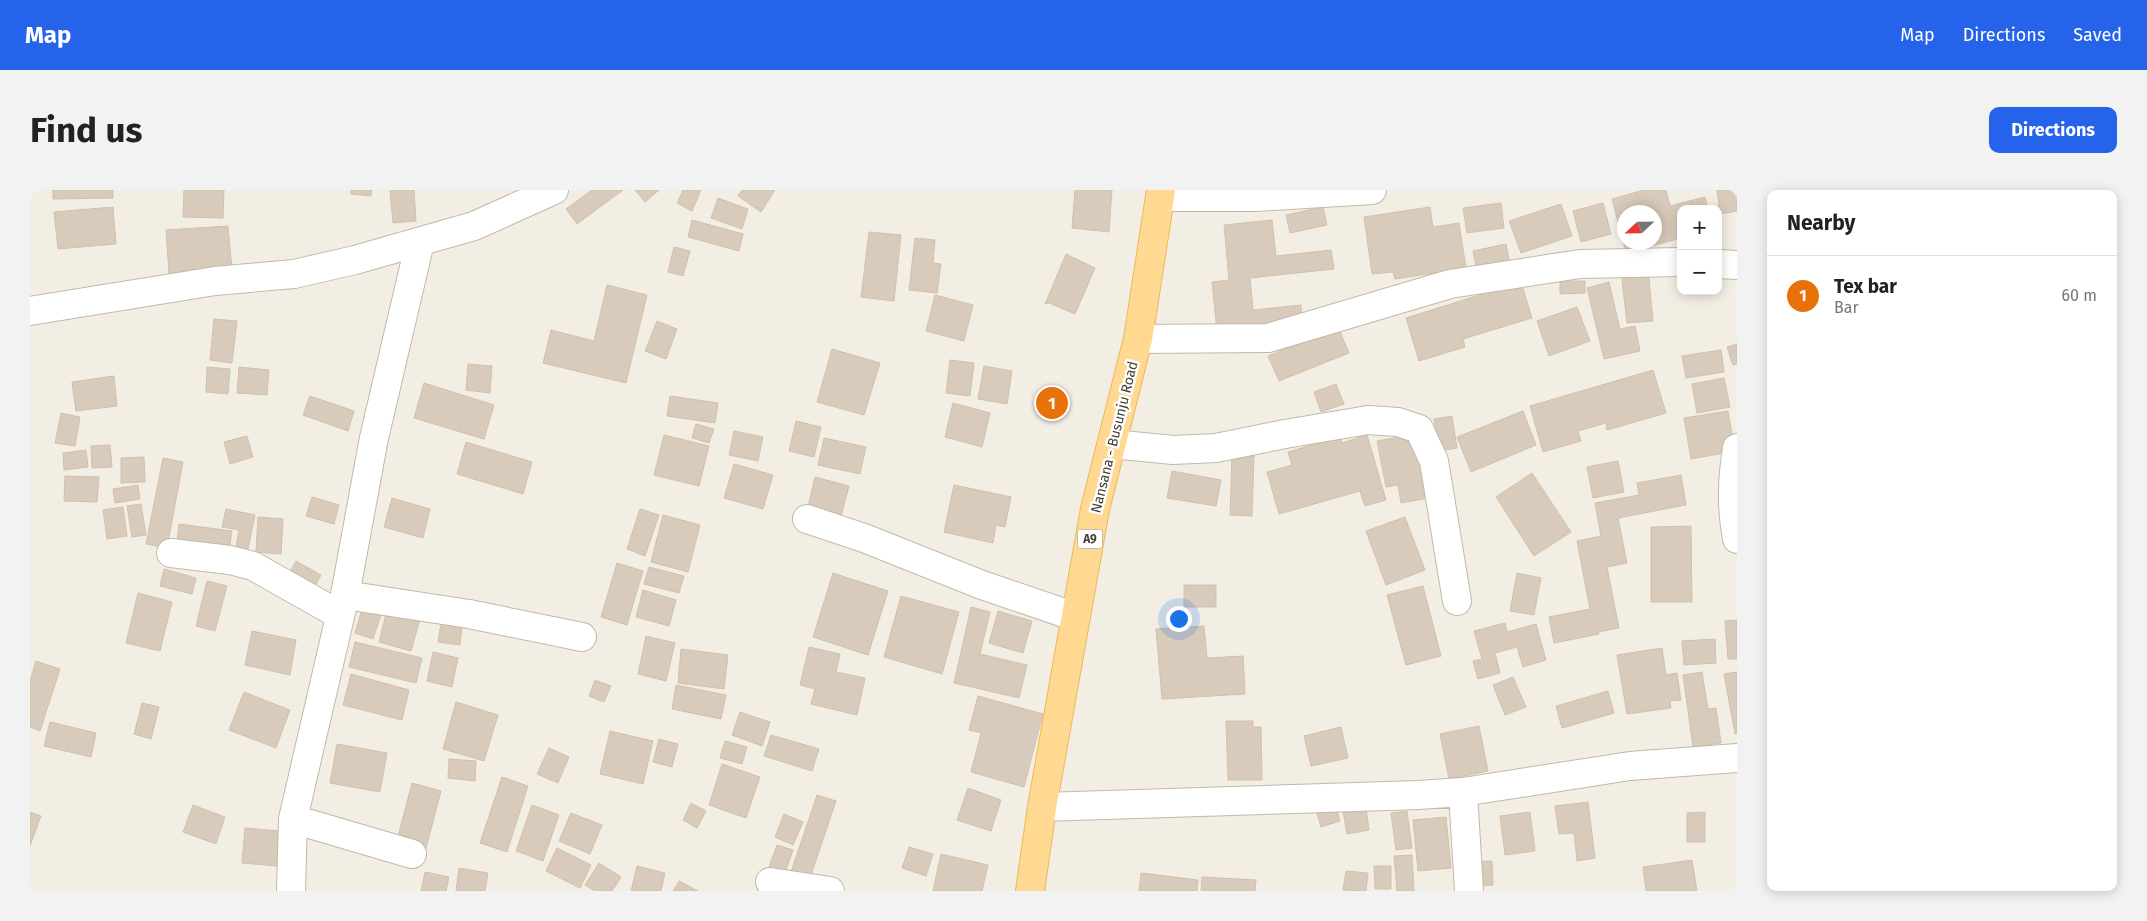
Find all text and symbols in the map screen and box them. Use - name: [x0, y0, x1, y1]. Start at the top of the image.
- text: Map: [25, 21, 71, 49]
- text: Map: [1900, 24, 1935, 46]
- text: Directions: [1963, 24, 2045, 46]
- text: Saved: [2073, 24, 2122, 46]
- button: Directions: [1989, 107, 2117, 153]
- text: Find us: [30, 109, 142, 151]
- north arrow: [1617, 205, 1662, 250]
- map controls: [1677, 205, 1722, 295]
- button: +: [1677, 205, 1722, 250]
- text: Nearby: [1787, 210, 1855, 236]
- button: −: [1677, 250, 1722, 295]
- text: Tex bar: [1834, 275, 1897, 298]
- text: 1: [1799, 286, 1807, 305]
- text: 60 m: [2062, 286, 2097, 305]
- text: Bar: [1834, 298, 1859, 317]
- street label: Nansana - Busunju Road: [1087, 359, 1142, 515]
- pin: 1: [1036, 384, 1068, 422]
- road number: A9: [1078, 529, 1102, 548]
- your location: [1166, 606, 1192, 632]

